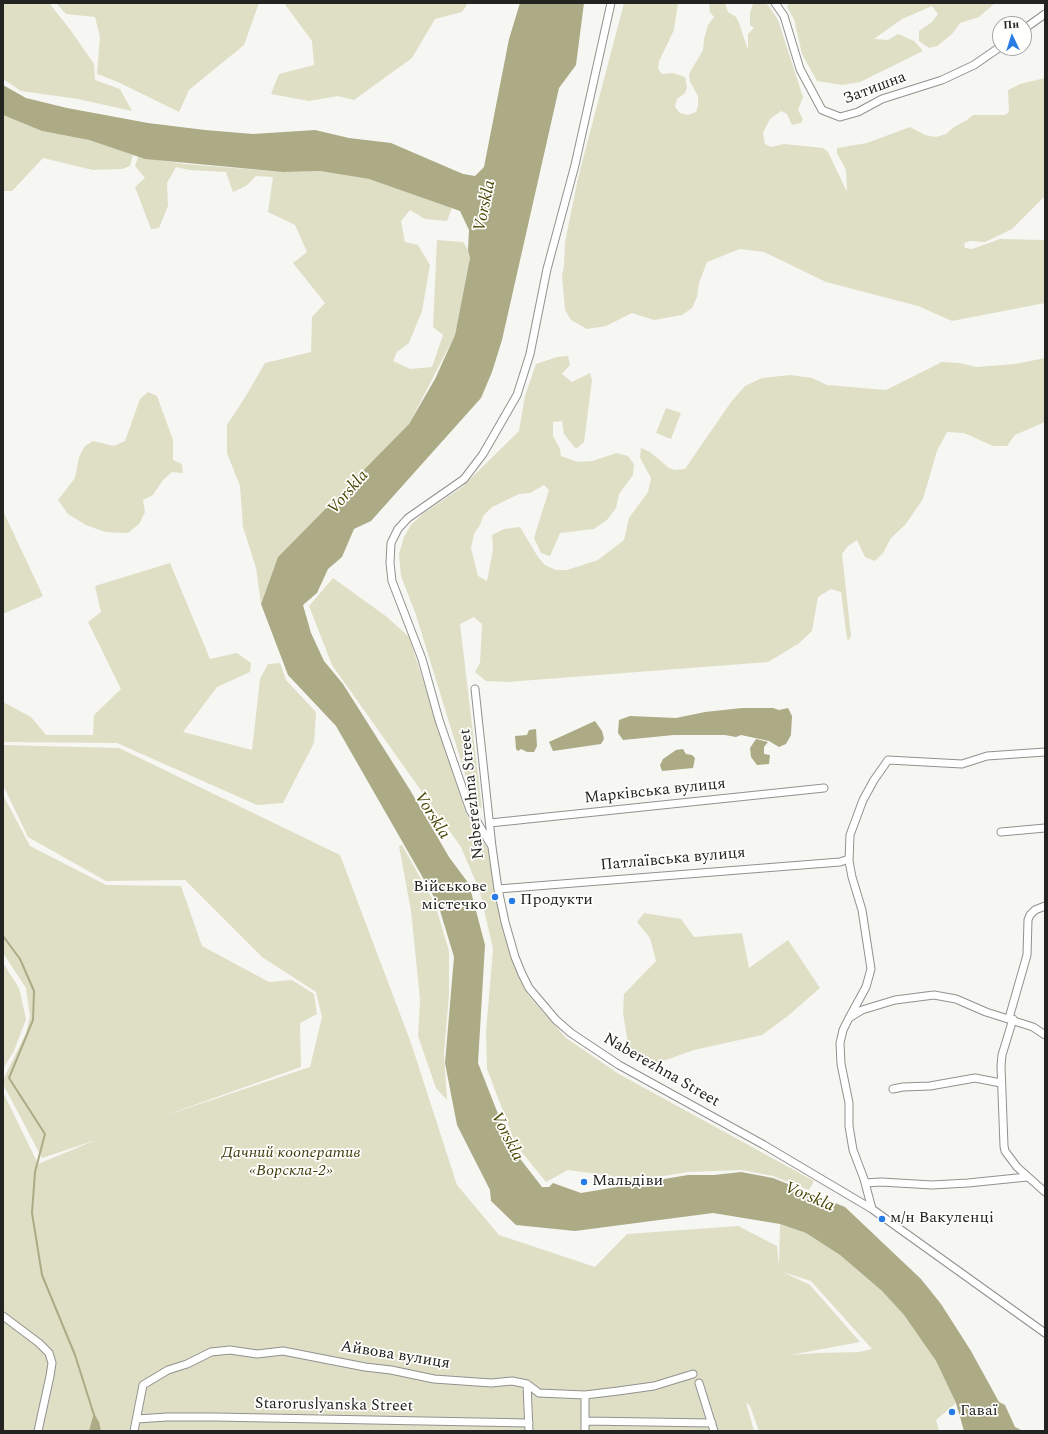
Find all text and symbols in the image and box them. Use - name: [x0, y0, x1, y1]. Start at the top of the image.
- text: Пн: [1003, 15, 1020, 34]
- north arrow: [992, 16, 1032, 56]
- street label: Затишна: [841, 68, 909, 110]
- water label: Vorskla: [471, 178, 501, 234]
- water label: Vorskla: [324, 467, 374, 519]
- street label: Naberezhna Street: [457, 728, 489, 860]
- street label: Марківська вулиця: [583, 775, 727, 809]
- water label: Vorskla: [409, 789, 453, 843]
- street label: Патлаївська вулиця: [600, 844, 746, 876]
- place label: Військове містечко: [413, 878, 487, 916]
- place label: Продукти: [520, 891, 593, 911]
- marker: Військове містечко: [490, 892, 500, 902]
- marker: Продукти: [507, 896, 517, 906]
- street label: Naberezhna Street: [599, 1030, 723, 1112]
- water label: Vorskla: [485, 1109, 527, 1165]
- park label: Дачний кооператив «Ворскла-2»: [221, 1144, 361, 1182]
- place label: Мальдіви: [592, 1172, 663, 1192]
- marker: Мальдіви: [579, 1177, 589, 1187]
- water label: Vorskla: [781, 1178, 837, 1218]
- place label: м/н Вакуленці: [890, 1209, 994, 1229]
- marker: м/н Вакуленці: [877, 1214, 887, 1224]
- street label: Айвова вулиця: [339, 1338, 451, 1374]
- street label: Staroruslyanska Street: [255, 1395, 413, 1417]
- place label: Гаваї: [960, 1402, 998, 1422]
- marker: Гаваї: [947, 1407, 957, 1417]

